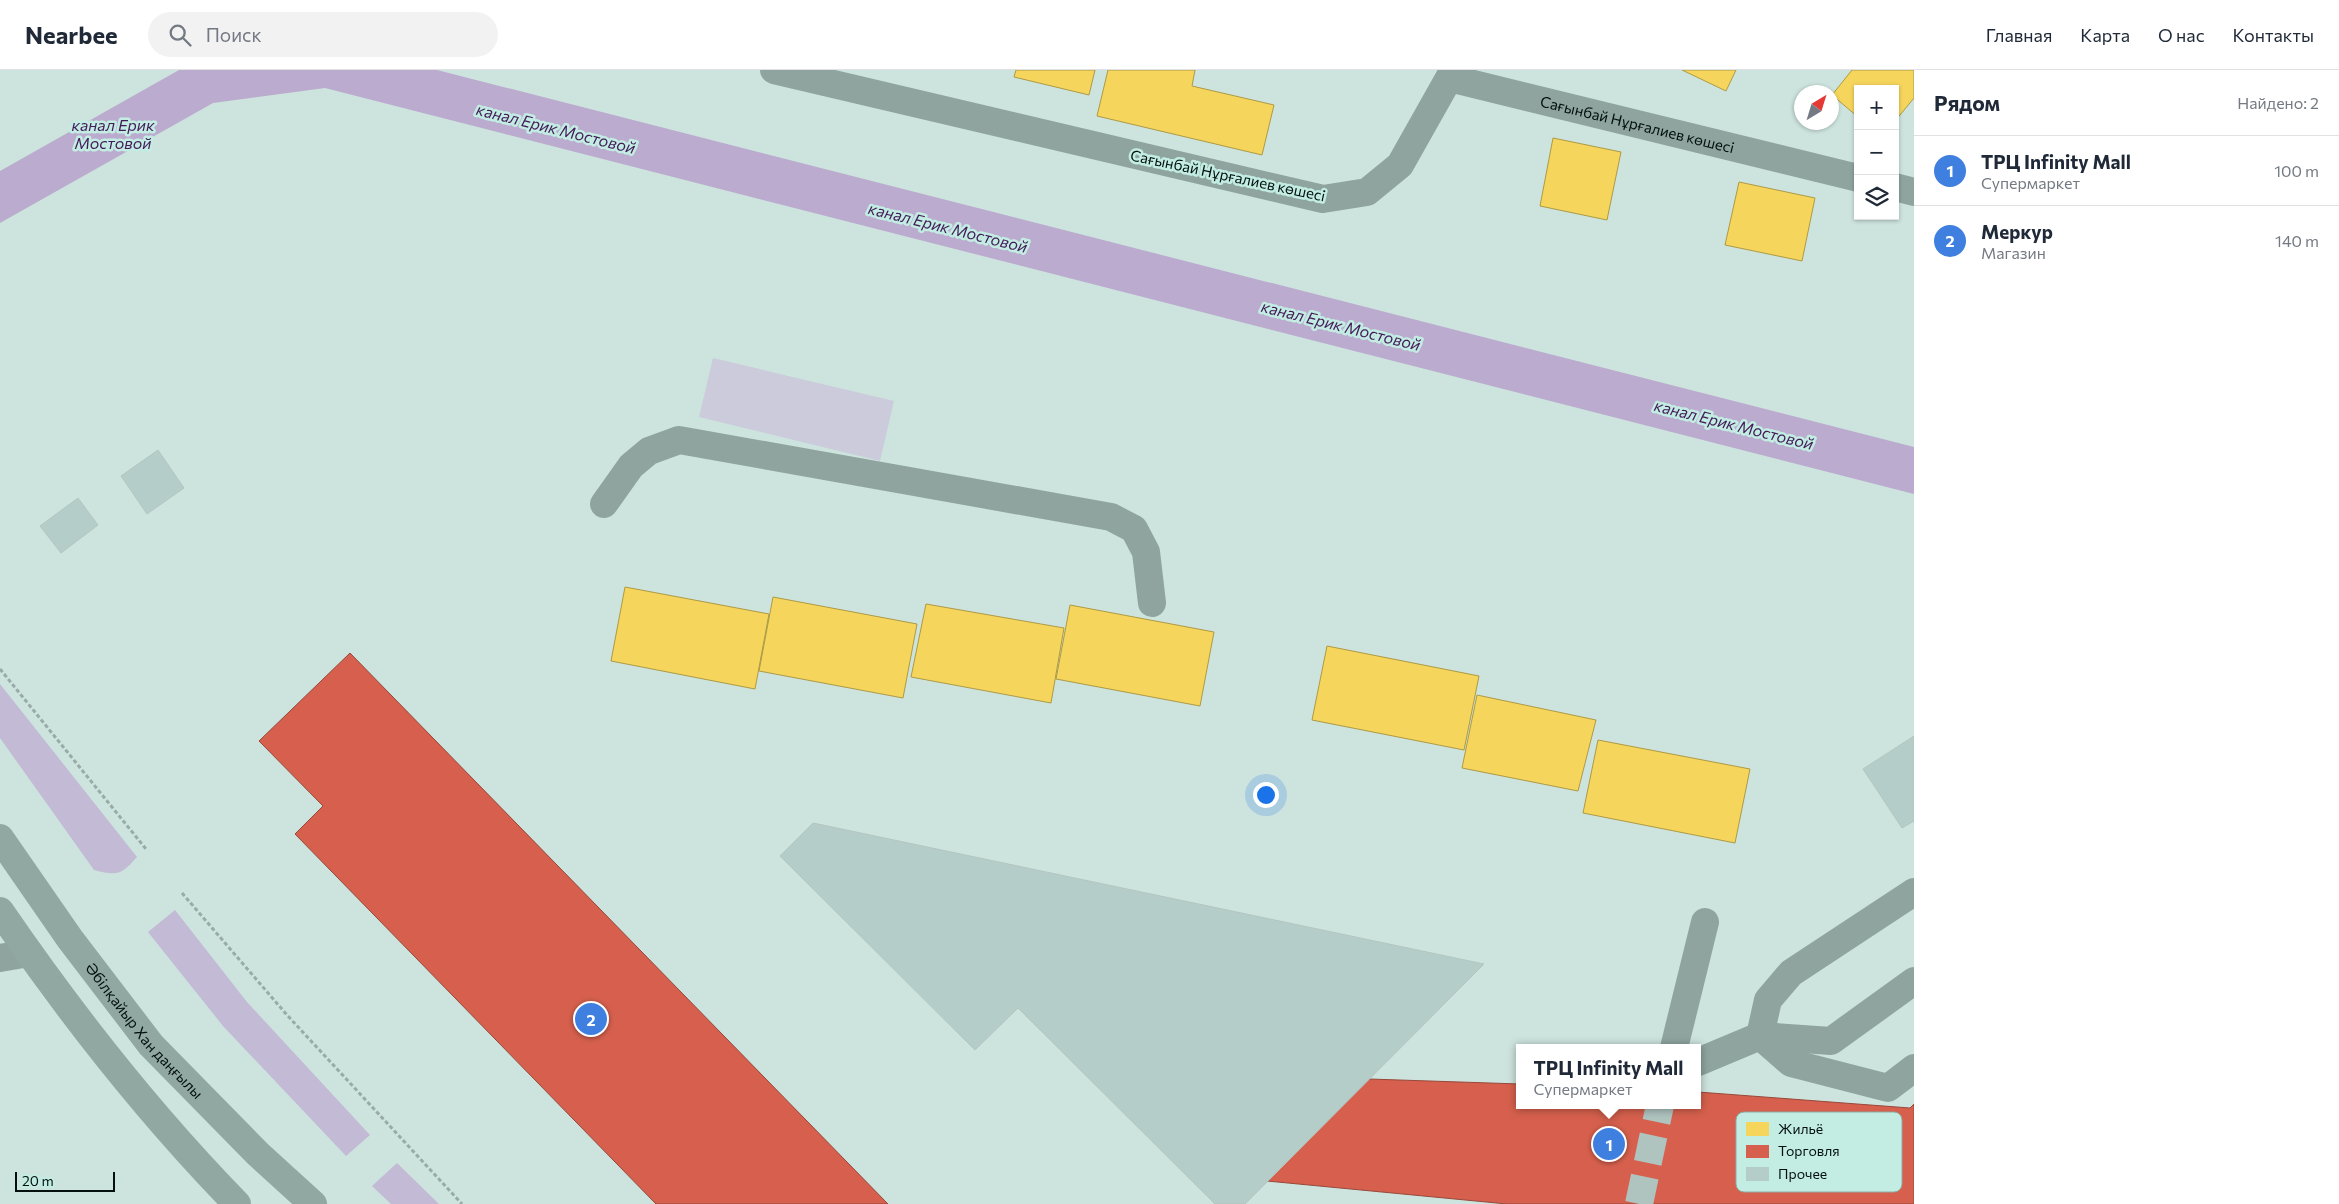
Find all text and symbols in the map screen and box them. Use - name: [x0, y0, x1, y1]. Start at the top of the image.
- search box: [148, 12, 498, 57]
- text: Nearbee: [25, 20, 118, 49]
- icon: search: [166, 21, 194, 49]
- text: Поиск: [206, 23, 262, 46]
- text: Главная: [1986, 24, 2052, 46]
- text: Карта: [2080, 24, 2130, 46]
- text: О нас: [2158, 24, 2205, 46]
- text: Контакты: [2233, 24, 2314, 46]
- north arrow: [1794, 85, 1839, 130]
- map controls: [1854, 85, 1899, 220]
- button: +: [1854, 85, 1899, 130]
- text: Рядом: [1934, 90, 2000, 115]
- street label: Сағынбай Нұрғалиев көшесі: [1539, 92, 1736, 156]
- text: Найдено: 2: [2237, 93, 2319, 112]
- water label: канал Ерик Мостовой: [475, 99, 637, 157]
- water label: канал Ерик Мостовой: [71, 115, 155, 152]
- button: −: [1854, 130, 1899, 175]
- street label: Сағынбай Нұрғалиев көшесі: [1129, 146, 1327, 204]
- text: ТРЦ Infinity Mall: [1981, 150, 2131, 173]
- text: 1: [1946, 161, 1954, 180]
- text: 100 m: [2274, 161, 2319, 180]
- text: Супермаркет: [1981, 173, 2080, 192]
- button: layers: [1854, 175, 1899, 220]
- water label: канал Ерик Мостовой: [867, 198, 1029, 256]
- text: Меркур: [1981, 220, 2053, 243]
- text: 2: [1945, 231, 1955, 250]
- text: 140 m: [2275, 231, 2319, 250]
- text: Магазин: [1981, 243, 2046, 262]
- water label: канал Ерик Мостовой: [1260, 296, 1422, 354]
- water label: канал Ерик Мостовой: [1653, 395, 1815, 453]
- your location: [1253, 782, 1279, 808]
- street label: Әбілқайыр Хан даңғылы: [82, 959, 207, 1102]
- pin: 2: [575, 1000, 607, 1038]
- popup: [1516, 1044, 1701, 1109]
- text: ТРЦ Infinity Mall: [1534, 1056, 1683, 1079]
- text: Супермаркет: [1534, 1079, 1633, 1098]
- legend: [1736, 1112, 1902, 1192]
- text: Жильё: [1778, 1120, 1823, 1137]
- pin: 1: [1593, 1125, 1625, 1163]
- text: Торговля: [1778, 1142, 1840, 1159]
- text: Прочее: [1778, 1165, 1827, 1182]
- scale bar: [15, 1169, 115, 1192]
- text: 20 m: [22, 1172, 54, 1189]

